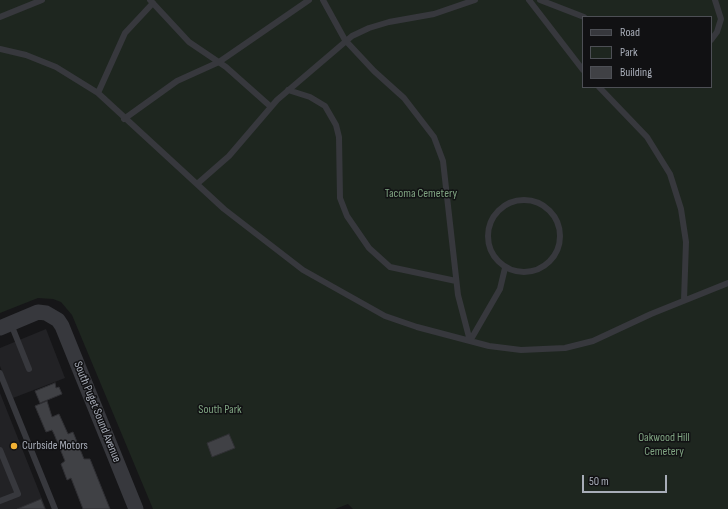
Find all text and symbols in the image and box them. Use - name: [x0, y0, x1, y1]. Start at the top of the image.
- legend: [582, 16, 712, 88]
- text: Road: [620, 25, 640, 40]
- text: Park: [620, 45, 638, 60]
- text: Building: [620, 65, 652, 80]
- park label: Tacoma Cemetery: [385, 187, 457, 201]
- street label: South Puget Sound Avenue: [70, 359, 124, 465]
- park label: South Park: [198, 403, 242, 417]
- park label: Oakwood Hill Cemetery: [638, 431, 690, 459]
- place label: Curbside Motors: [22, 439, 88, 453]
- marker: Curbside Motors: [9, 441, 19, 451]
- scale bar: [584, 467, 669, 493]
- text: 50 m: [589, 474, 609, 489]

